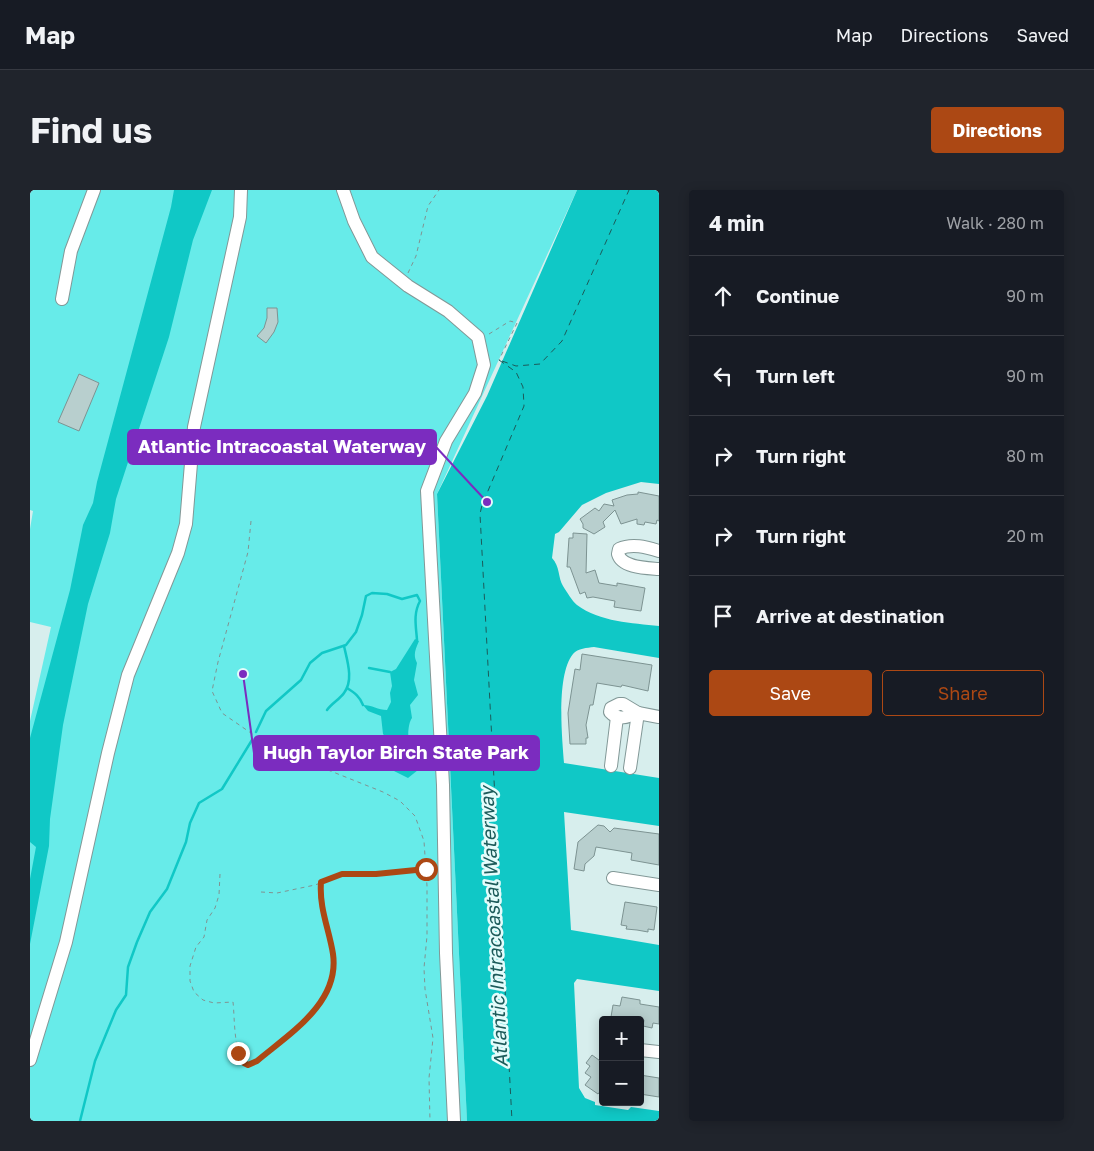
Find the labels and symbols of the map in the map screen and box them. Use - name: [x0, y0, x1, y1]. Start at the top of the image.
- callout: Atlantic Intracoastal Waterway: [128, 430, 436, 464]
- text: Atlantic Intracoastal Waterway: [138, 434, 427, 457]
- callout: Hugh Taylor Birch State Park: [254, 736, 539, 770]
- text: Hugh Taylor Birch State Park: [263, 740, 529, 763]
- water label: Atlantic Intracoastal Waterway: [474, 784, 512, 1068]
- route start: [415, 858, 438, 881]
- route end: [227, 1042, 250, 1065]

